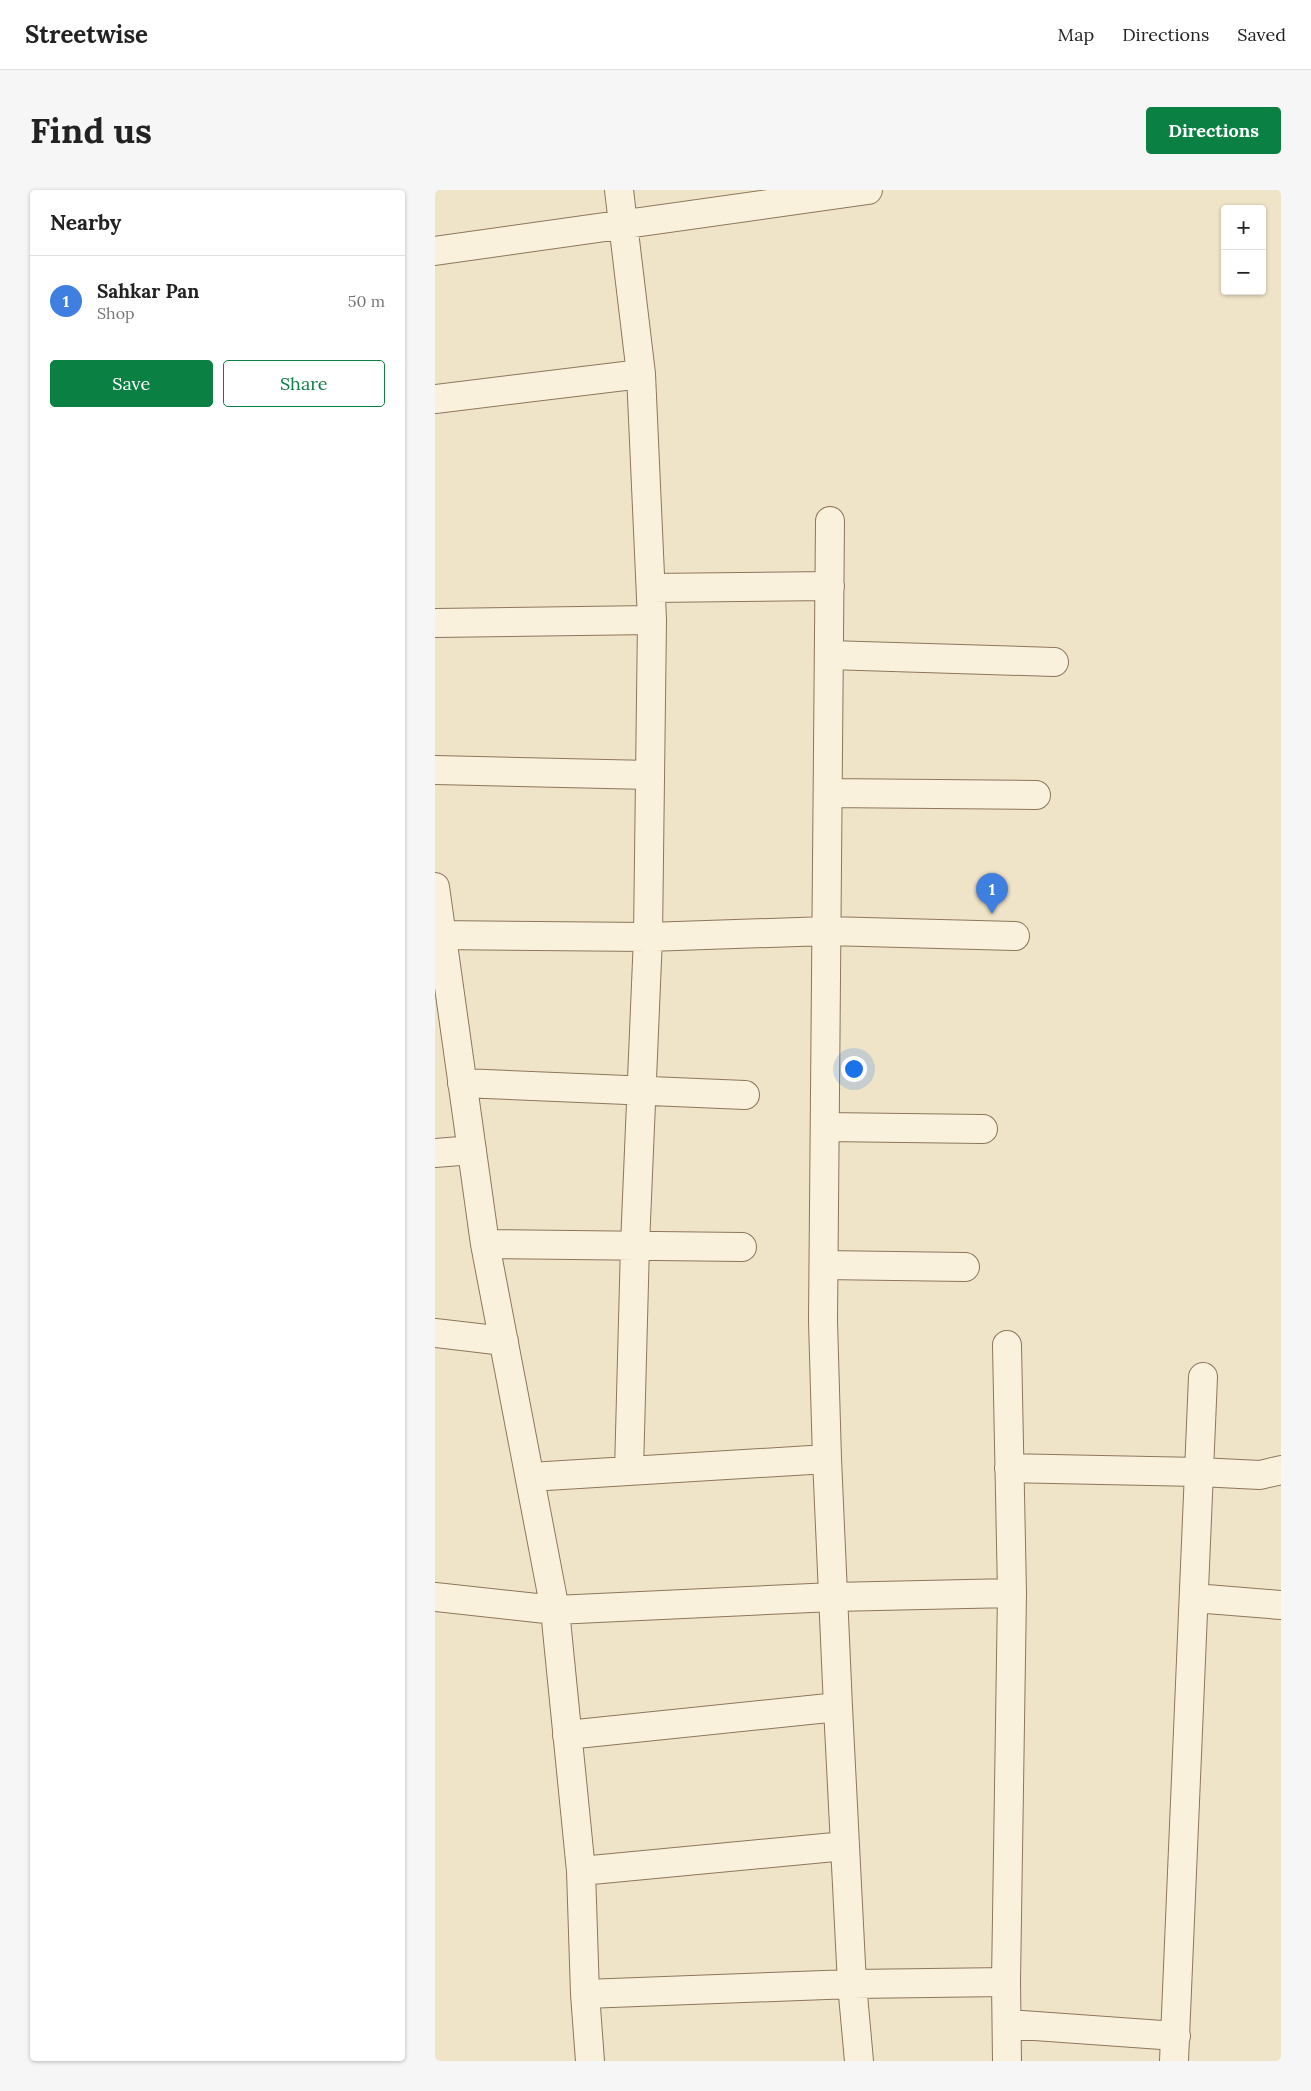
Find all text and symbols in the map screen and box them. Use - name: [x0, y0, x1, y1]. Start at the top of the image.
- text: Streetwise: [25, 19, 148, 50]
- text: Map: [1058, 23, 1094, 46]
- text: Directions: [1122, 23, 1209, 46]
- text: Saved: [1237, 23, 1286, 46]
- button: Directions: [1146, 107, 1281, 154]
- text: Find us: [30, 108, 152, 153]
- map controls: [1221, 205, 1266, 295]
- button: +: [1221, 205, 1266, 250]
- text: Nearby: [50, 209, 121, 236]
- button: −: [1221, 250, 1266, 295]
- text: Sahkar Pan: [97, 279, 199, 303]
- text: 1: [63, 291, 69, 311]
- text: 50 m: [348, 291, 385, 311]
- text: Shop: [97, 303, 135, 323]
- button: Save: [50, 360, 213, 407]
- button: Share: [223, 360, 385, 407]
- pin: 1: [976, 873, 1008, 914]
- your location: [841, 1056, 867, 1082]

